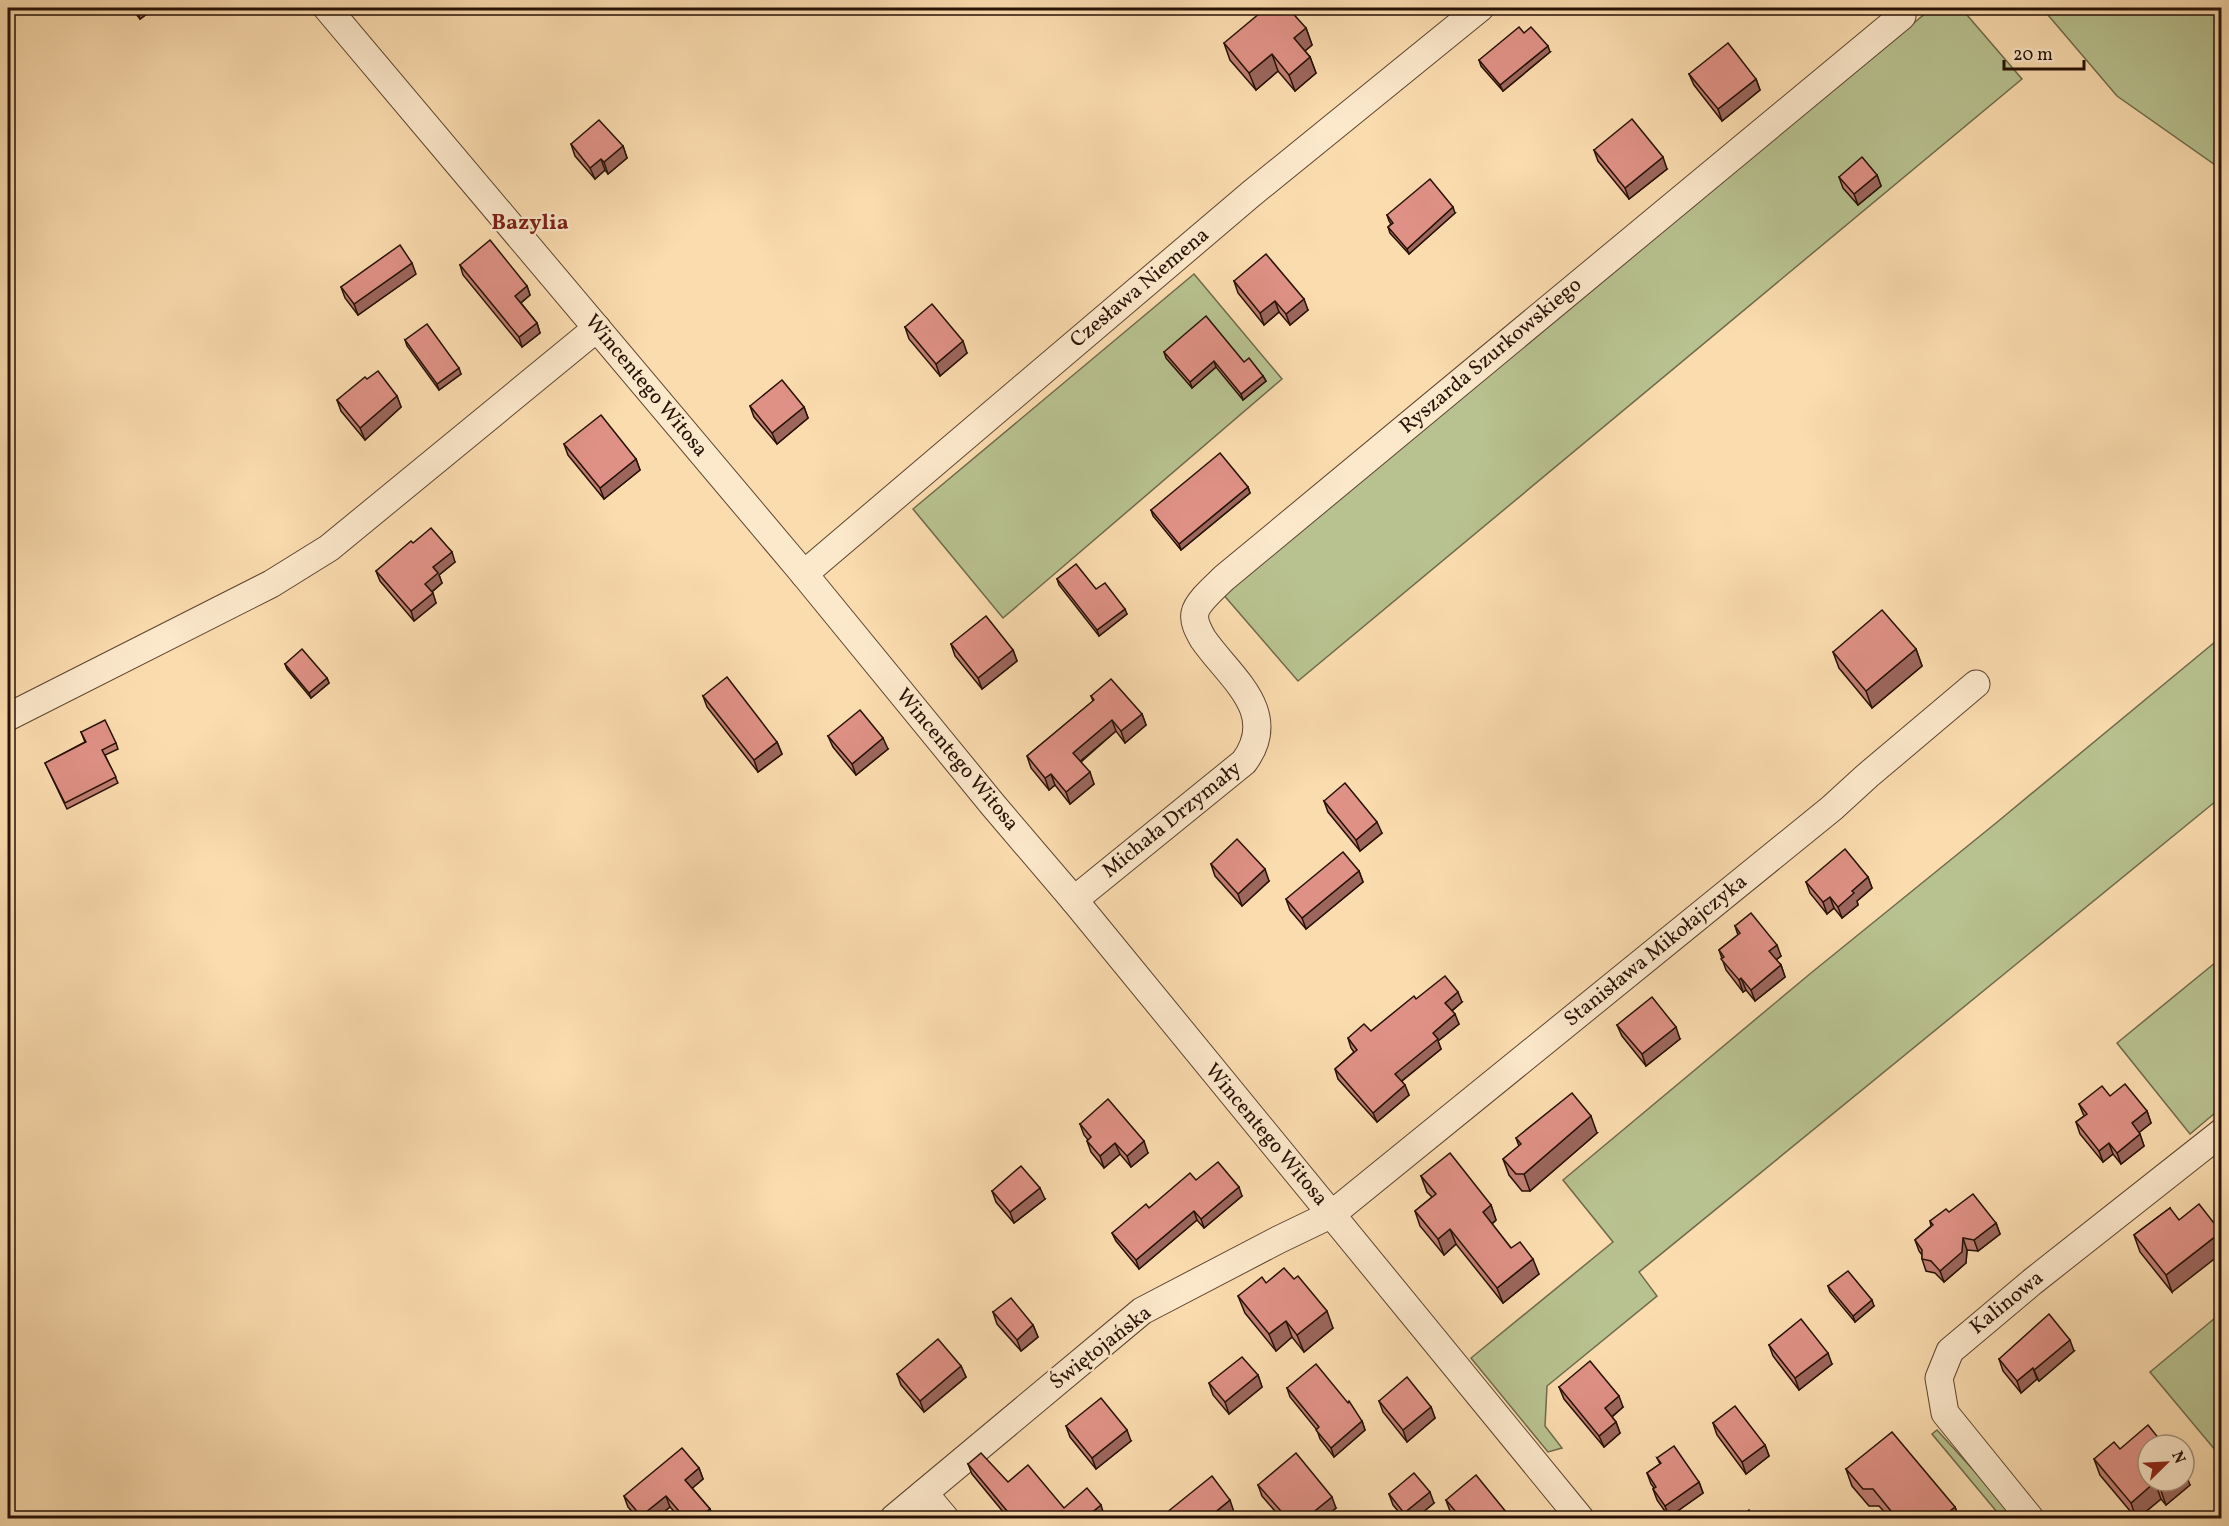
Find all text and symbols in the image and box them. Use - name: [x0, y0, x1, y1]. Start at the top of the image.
- scale bar: [2004, 33, 2084, 71]
- text: 20 m: [2013, 43, 2053, 68]
- district label: Bazylia: [491, 208, 569, 239]
- street label: Czesława Niemena: [1064, 221, 1216, 355]
- street label: Ryszarda Szurkowskiego: [1394, 271, 1588, 441]
- street label: Wincentego Witosa: [578, 308, 714, 464]
- street label: Wincentego Witosa: [889, 682, 1025, 838]
- street label: Michała Drzymały: [1096, 754, 1248, 885]
- street label: Stanisława Mikołajczyka: [1558, 868, 1754, 1034]
- street label: Wincentego Witosa: [1198, 1057, 1334, 1213]
- street label: Kalinowa: [1964, 1264, 2050, 1342]
- street label: Świętojańska: [1044, 1299, 1158, 1397]
- north arrow: [2136, 1433, 2196, 1493]
- text: N: [2165, 1448, 2190, 1468]

